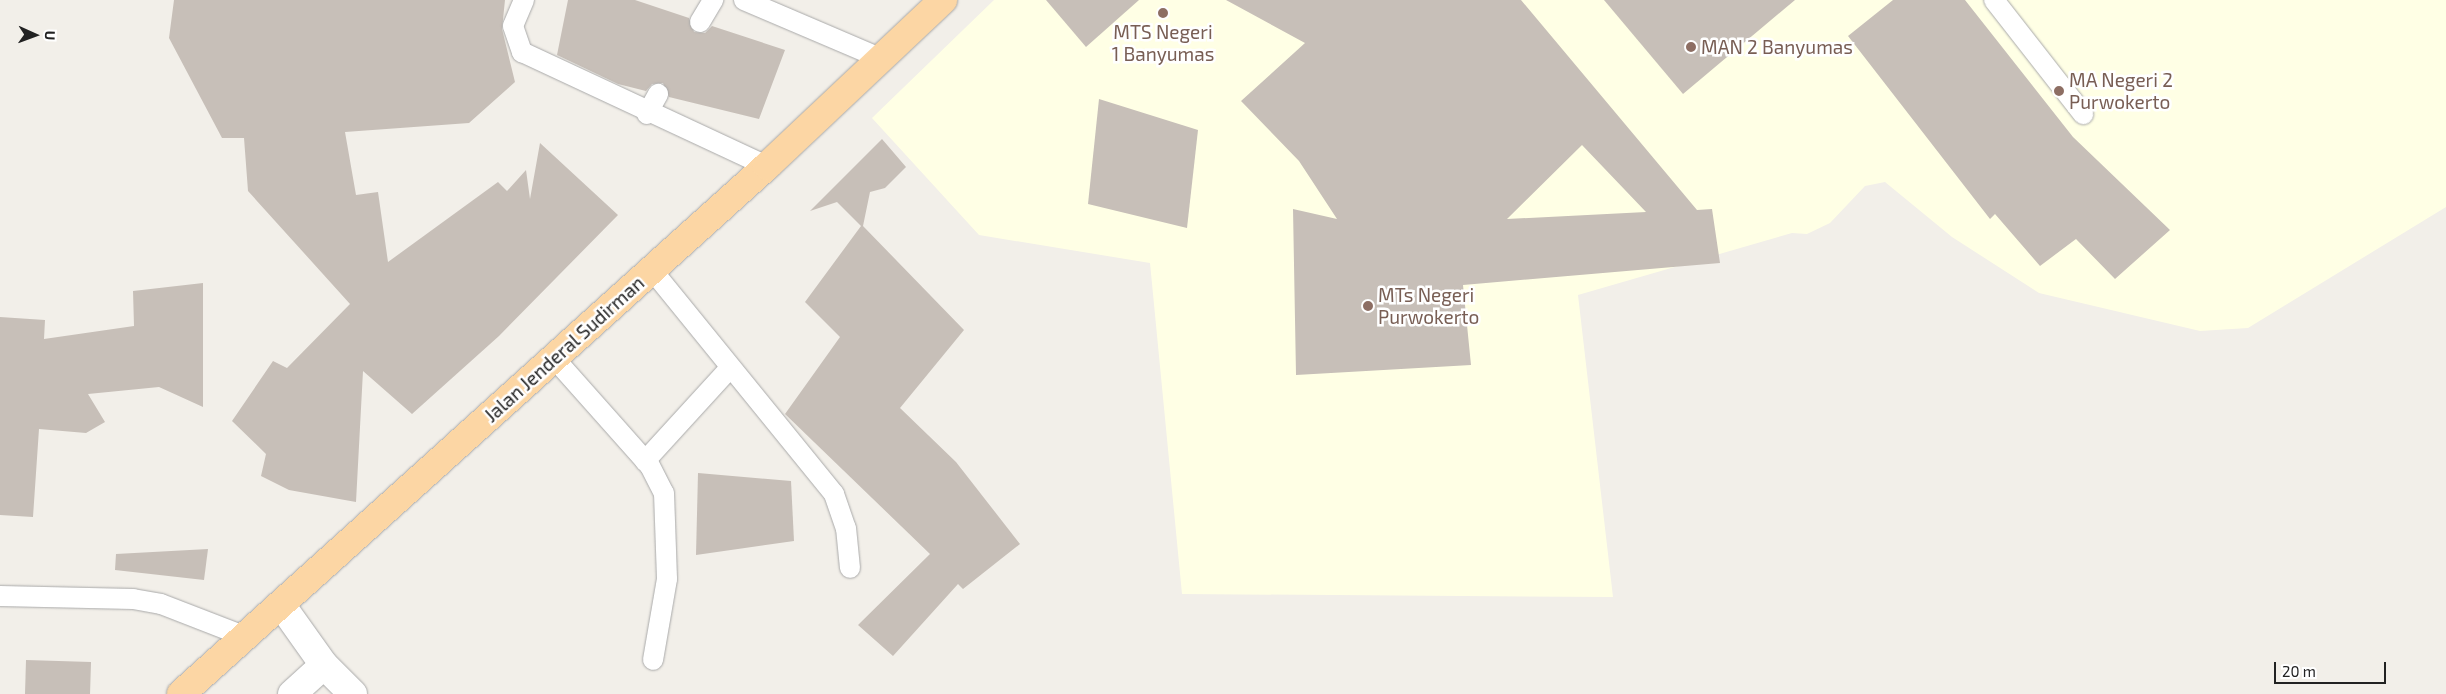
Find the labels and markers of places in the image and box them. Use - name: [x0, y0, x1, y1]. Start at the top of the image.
- marker: MTS Negeri 1 Banyumas: [1157, 7, 1169, 19]
- place label: MTS Negeri 1 Banyumas: [1112, 21, 1214, 65]
- place label: MAN 2 Banyumas: [1701, 36, 1853, 58]
- marker: MAN 2 Banyumas: [1685, 41, 1697, 53]
- place label: MA Negeri 2 Purwokerto: [2069, 69, 2173, 113]
- marker: MA Negeri 2 Purwokerto: [2053, 85, 2065, 97]
- place label: MTs Negeri Purwokerto: [1378, 284, 1479, 328]
- marker: MTs Negeri Purwokerto: [1362, 300, 1374, 312]

